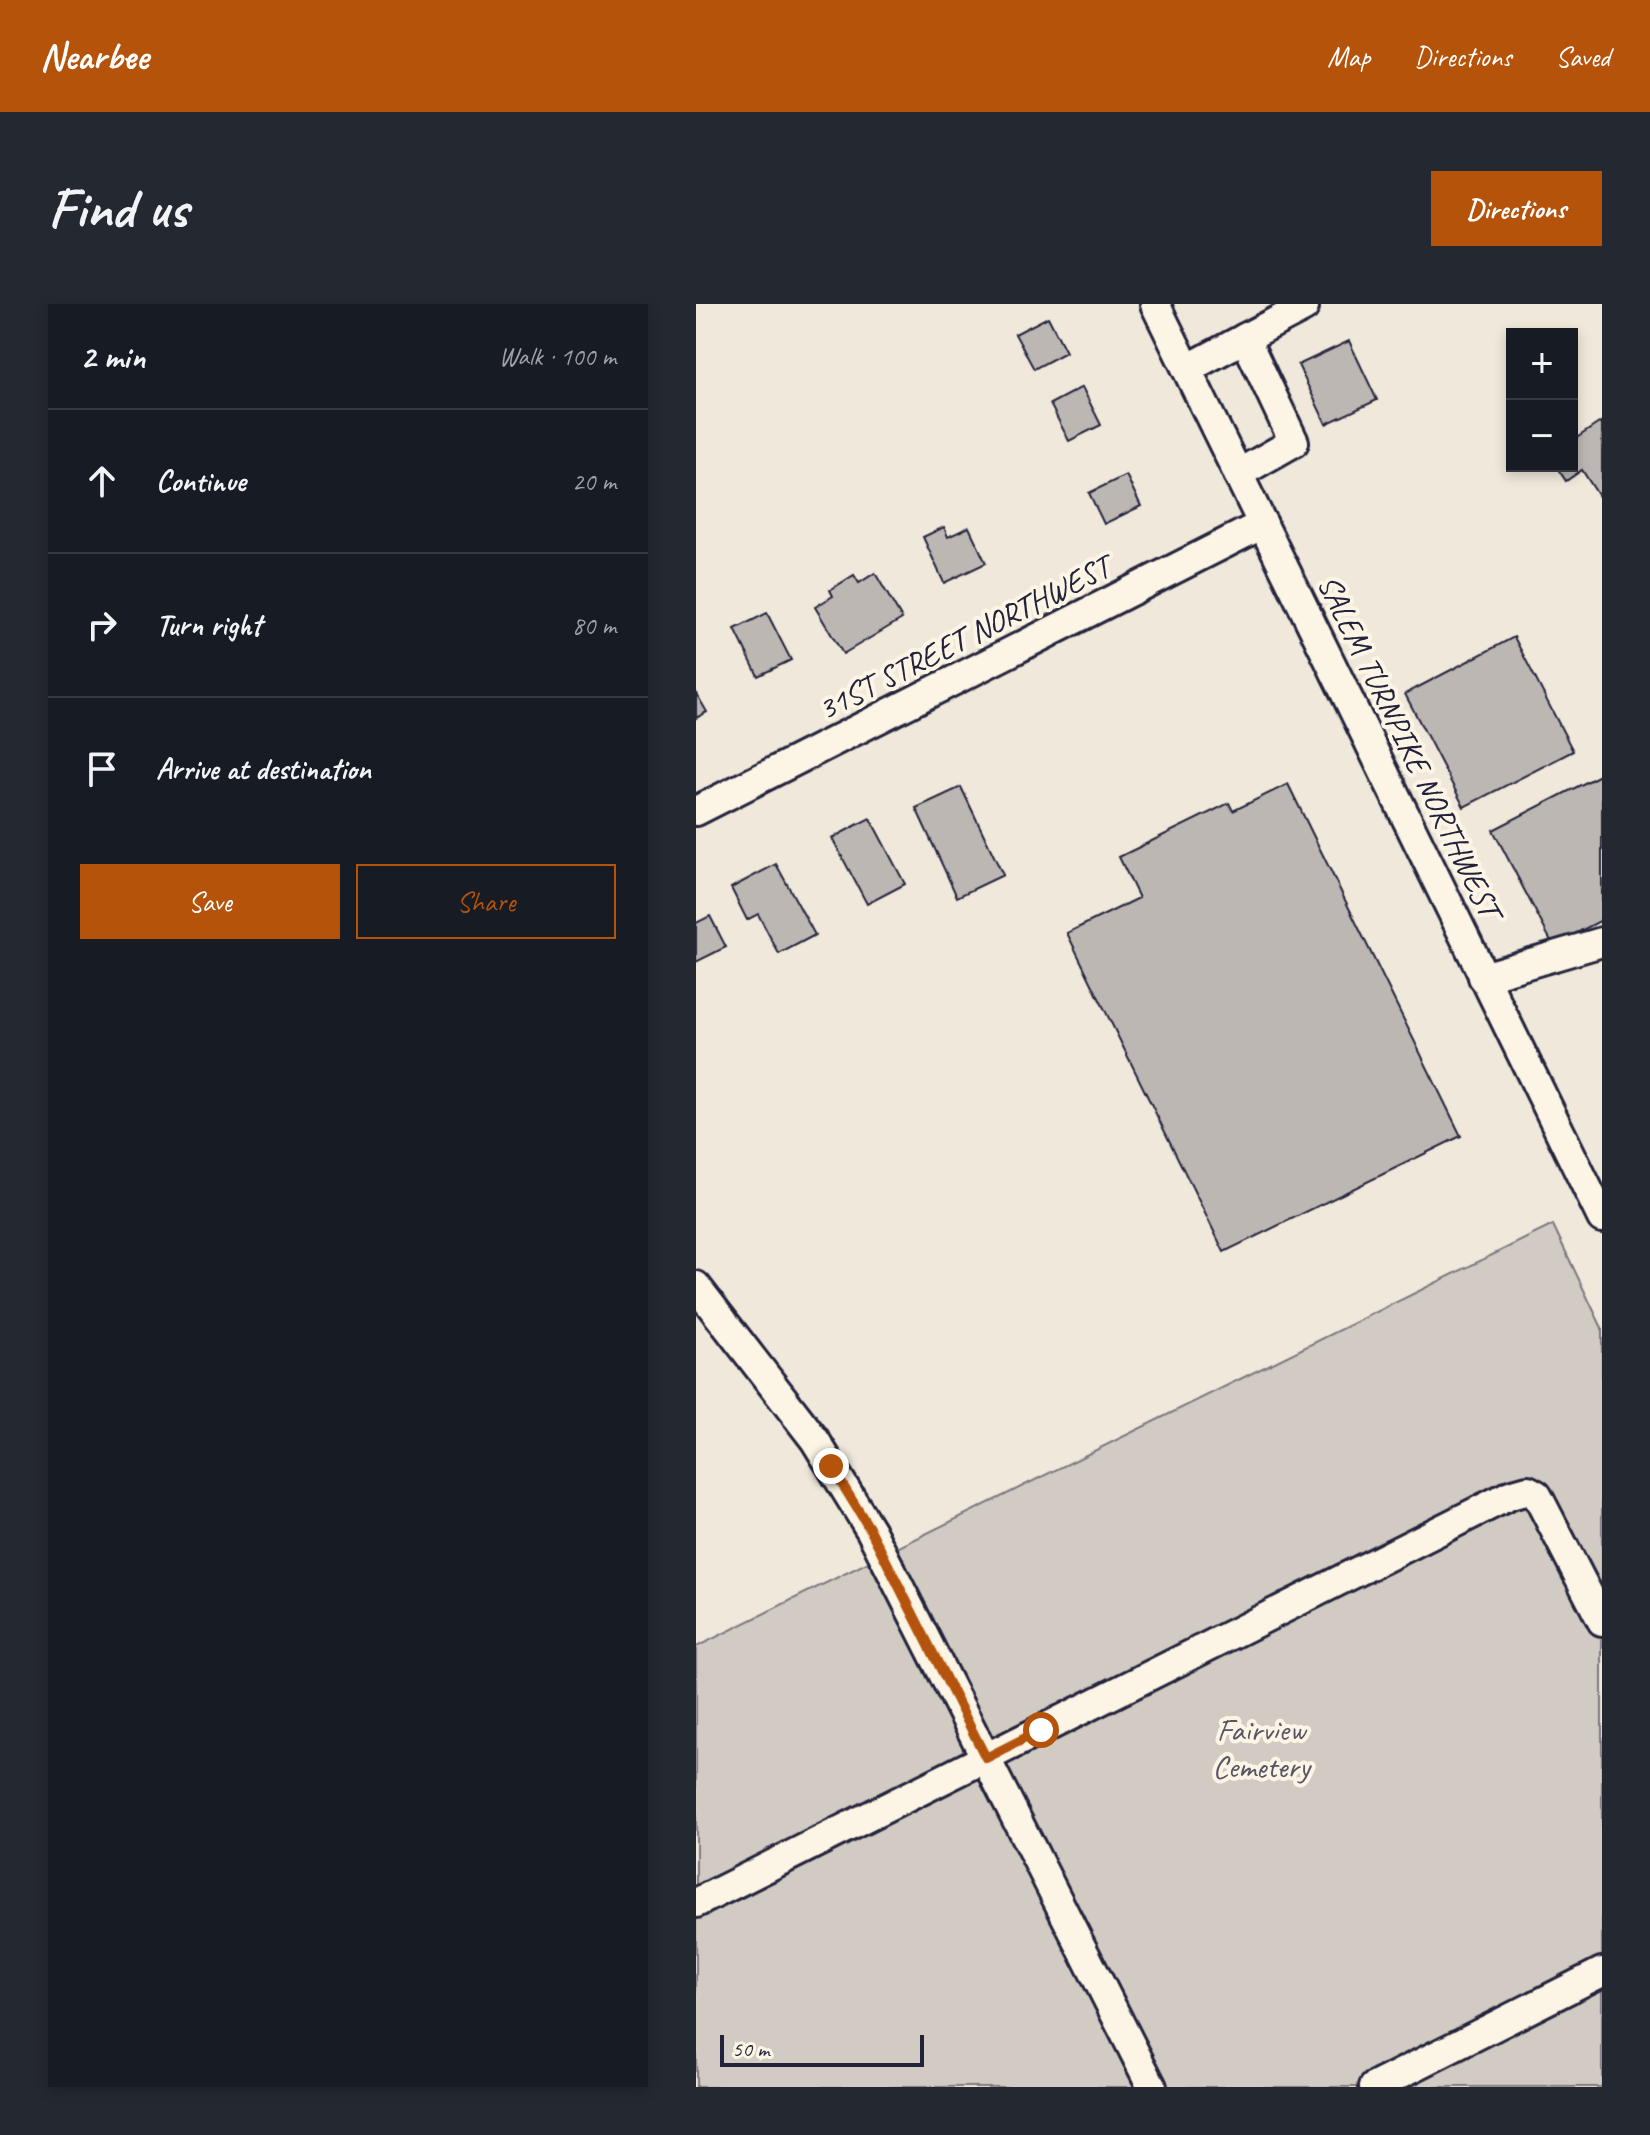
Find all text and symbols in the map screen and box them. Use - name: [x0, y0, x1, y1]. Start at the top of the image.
- text: Nearbee: [40, 33, 148, 80]
- text: Map: [1327, 39, 1370, 74]
- text: Directions: [1414, 39, 1512, 74]
- text: Saved: [1556, 39, 1610, 74]
- button: Directions: [1431, 171, 1602, 246]
- text: Find us: [48, 173, 188, 244]
- map controls: [1506, 328, 1578, 472]
- button: +: [1506, 328, 1578, 400]
- text: 2 min: [80, 335, 145, 378]
- text: Walk · 100 m: [499, 340, 616, 373]
- button: −: [1506, 400, 1578, 472]
- icon: ahead: [80, 459, 124, 503]
- text: Continue: [156, 462, 246, 500]
- text: 20 m: [572, 465, 616, 498]
- street label: 31ST STREET NORTHWEST: [811, 544, 1123, 729]
- street label: SALEM TURNPIKE NORTHWEST: [1308, 568, 1513, 931]
- icon: right: [80, 603, 124, 647]
- text: Turn right: [156, 606, 261, 644]
- text: 80 m: [572, 609, 616, 642]
- icon: arrive: [80, 747, 124, 791]
- text: Arrive at destination: [156, 750, 371, 788]
- button: Save: [80, 864, 340, 939]
- button: Share: [356, 864, 616, 939]
- route end: [813, 1448, 849, 1484]
- park label: Fairview Cemetery: [1212, 1709, 1313, 1787]
- route start: [1023, 1712, 1059, 1748]
- scale bar: [720, 2031, 924, 2067]
- text: 50 m: [732, 2035, 769, 2063]

